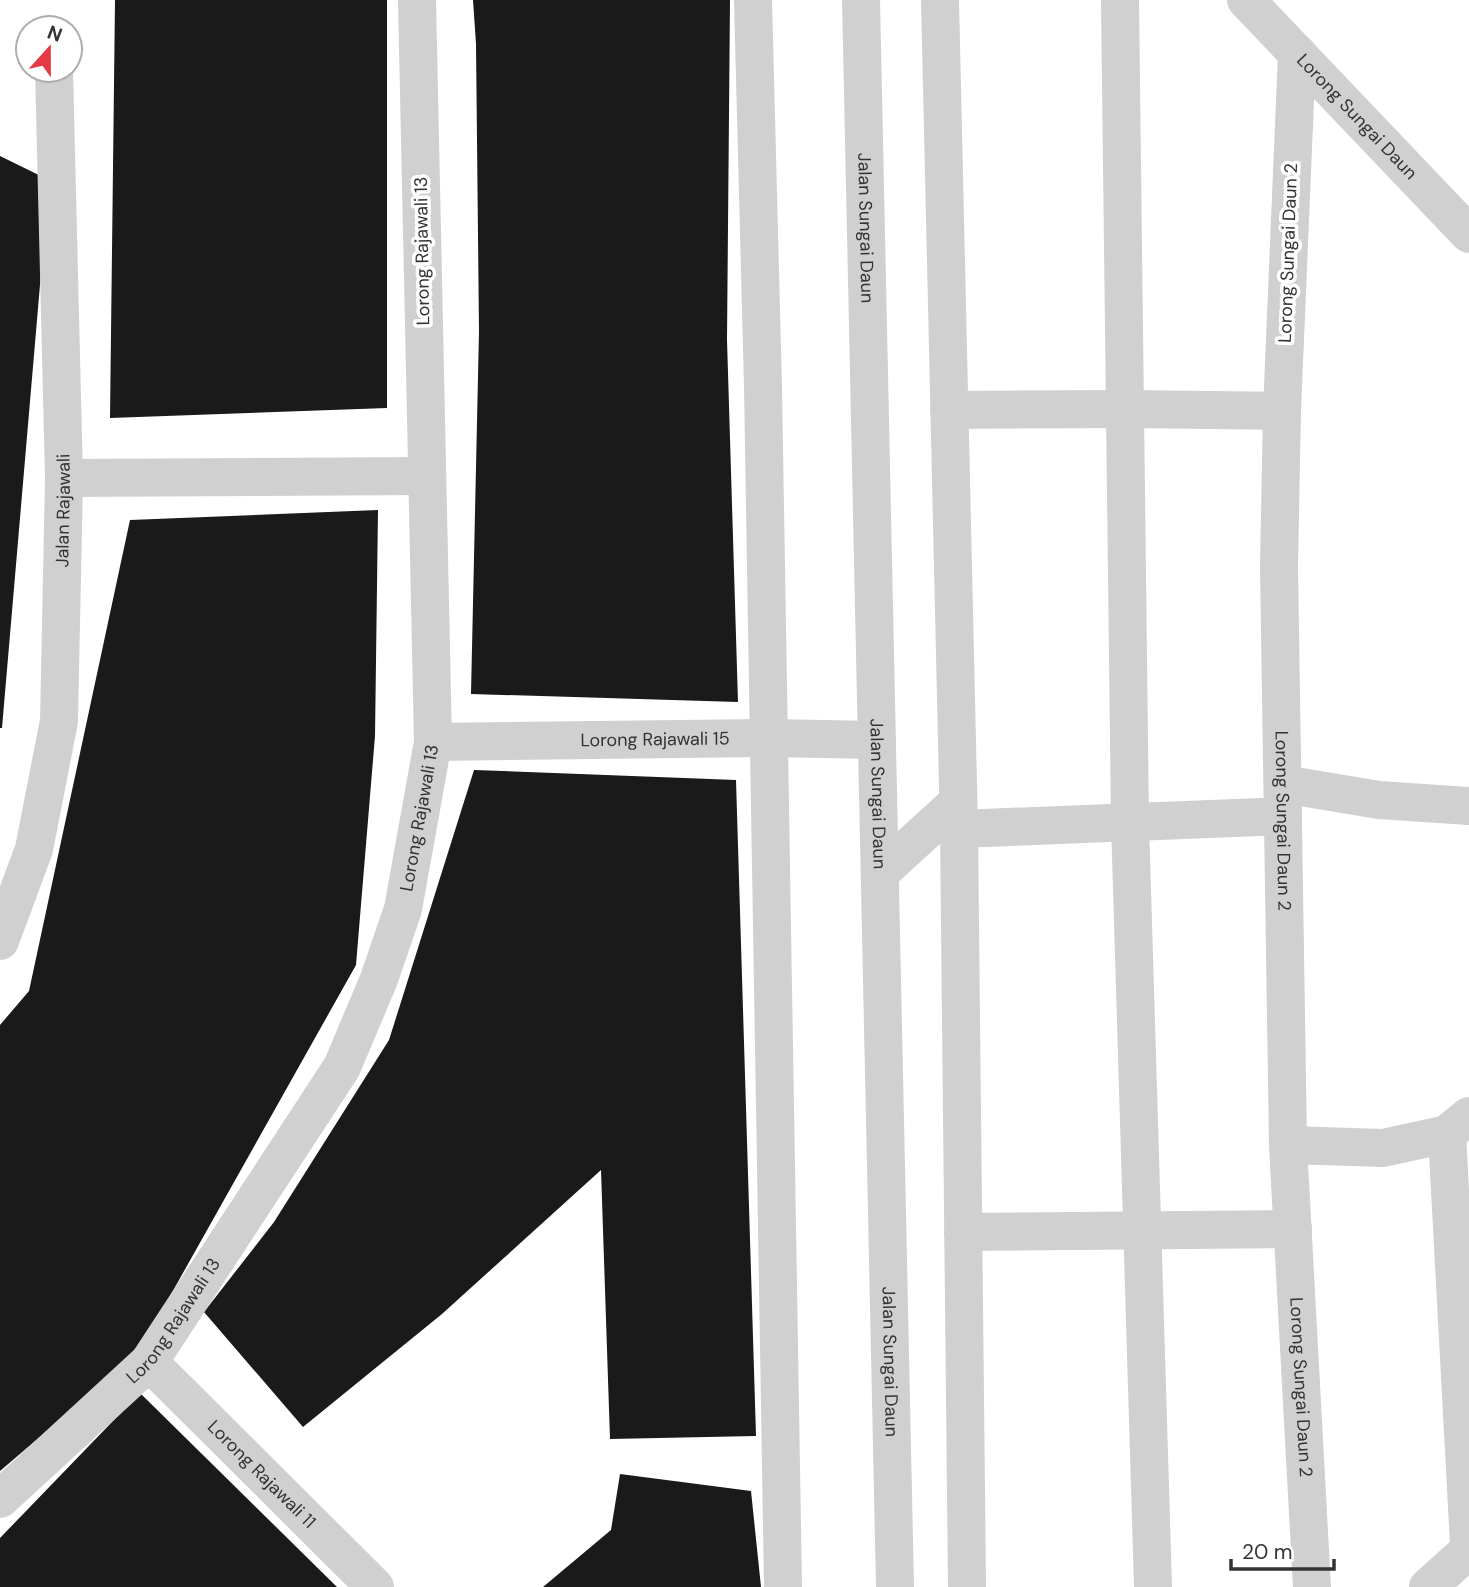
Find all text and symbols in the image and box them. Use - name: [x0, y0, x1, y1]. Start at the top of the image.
- north arrow: [14, 14, 84, 84]
- text: N: [44, 19, 66, 48]
- street label: Lorong Sungai Daun: [1291, 49, 1423, 185]
- street label: Jalan Sungai Daun: [852, 152, 879, 304]
- street label: Lorong Sungai Daun 2: [1273, 163, 1303, 343]
- street label: Lorong Rajawali 13: [409, 176, 435, 326]
- street label: Jalan Rajawali: [50, 453, 76, 568]
- street label: Jalan Sungai Daun: [864, 718, 892, 869]
- street label: Lorong Rajawali 15: [580, 726, 730, 752]
- street label: Lorong Sungai Daun 2: [1270, 730, 1296, 911]
- street label: Lorong Rajawali 13: [394, 742, 444, 893]
- street label: Lorong Rajawali 13: [121, 1253, 226, 1389]
- street label: Jalan Sungai Daun: [877, 1286, 904, 1437]
- street label: Lorong Sungai Daun 2: [1284, 1297, 1318, 1478]
- street label: Lorong Rajawali 11: [202, 1415, 321, 1533]
- scale bar: [1231, 1528, 1334, 1572]
- text: 20 m: [1242, 1538, 1293, 1566]

